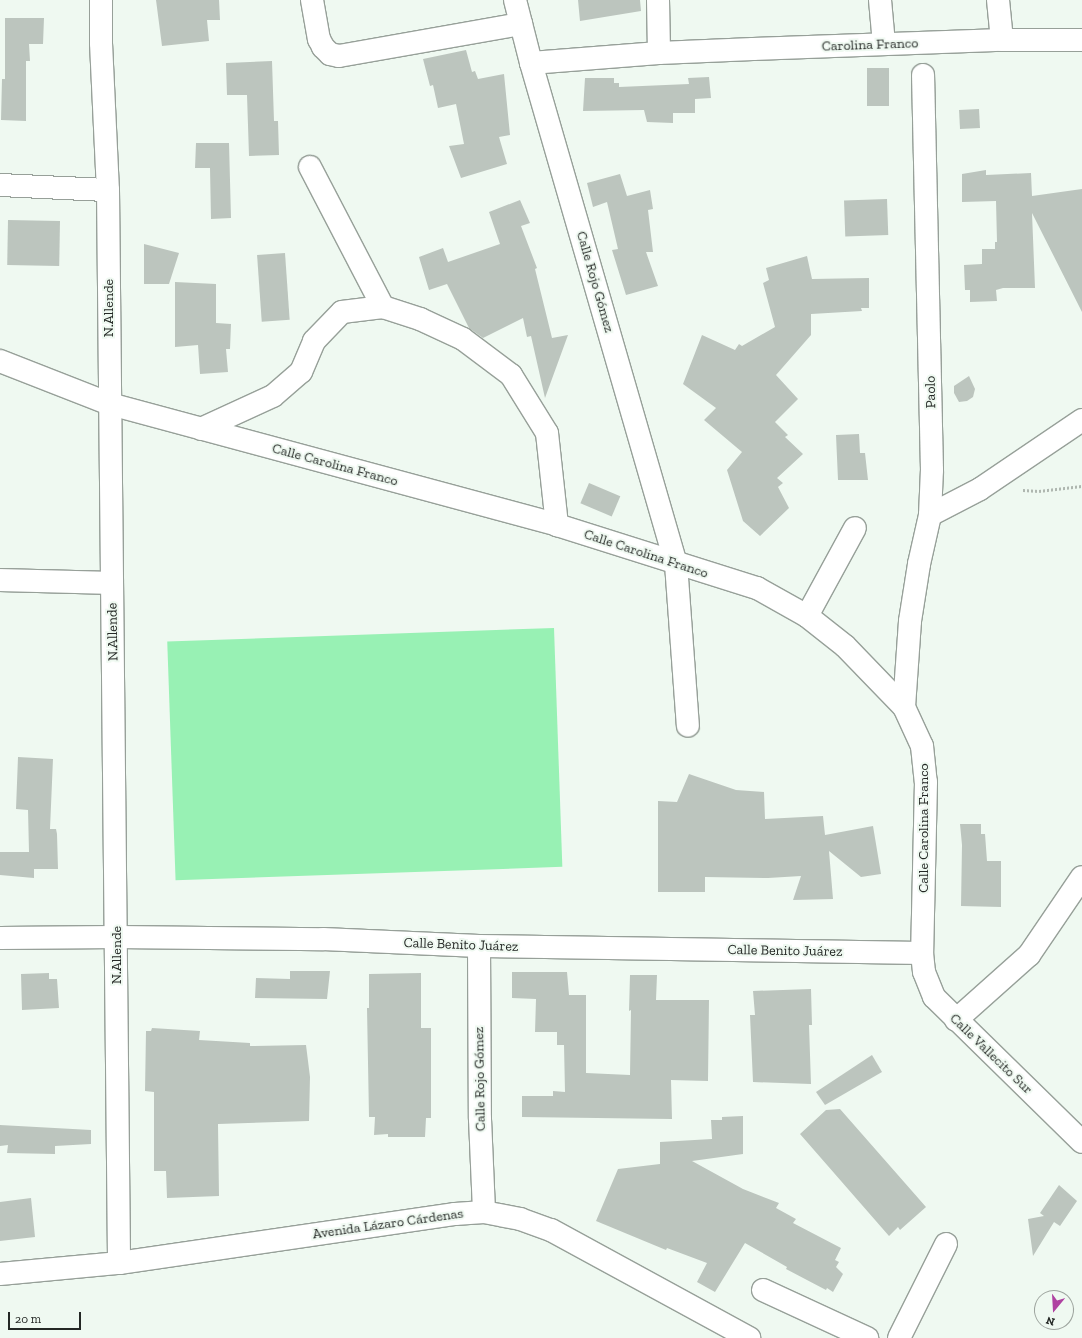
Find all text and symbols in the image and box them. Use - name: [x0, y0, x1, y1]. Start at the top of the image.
- street label: Carolina Franco: [821, 35, 919, 55]
- street label: Calle Rojo Gómez: [573, 229, 617, 335]
- street label: N.Allende: [101, 279, 117, 337]
- street label: Paolo: [922, 375, 940, 409]
- street label: Calle Carolina Franco: [270, 440, 400, 490]
- street label: Calle Carolina Franco: [582, 526, 710, 582]
- street label: N.Allende: [104, 603, 122, 661]
- street label: Calle Carolina Franco: [916, 763, 932, 893]
- street label: N.Allende: [109, 926, 125, 984]
- street label: Calle Benito Juárez: [403, 935, 519, 955]
- street label: Calle Benito Juárez: [727, 942, 843, 960]
- street label: Calle Vallecito Sur: [946, 1010, 1036, 1098]
- street label: Calle Rojo Gómez: [471, 1027, 489, 1131]
- street label: Avenida Lázaro Cárdenas: [311, 1205, 465, 1243]
- north arrow: [1034, 1290, 1074, 1330]
- scale bar: [10, 1304, 83, 1330]
- text: 20 m: [15, 1312, 41, 1326]
- text: N: [1044, 1313, 1056, 1328]

